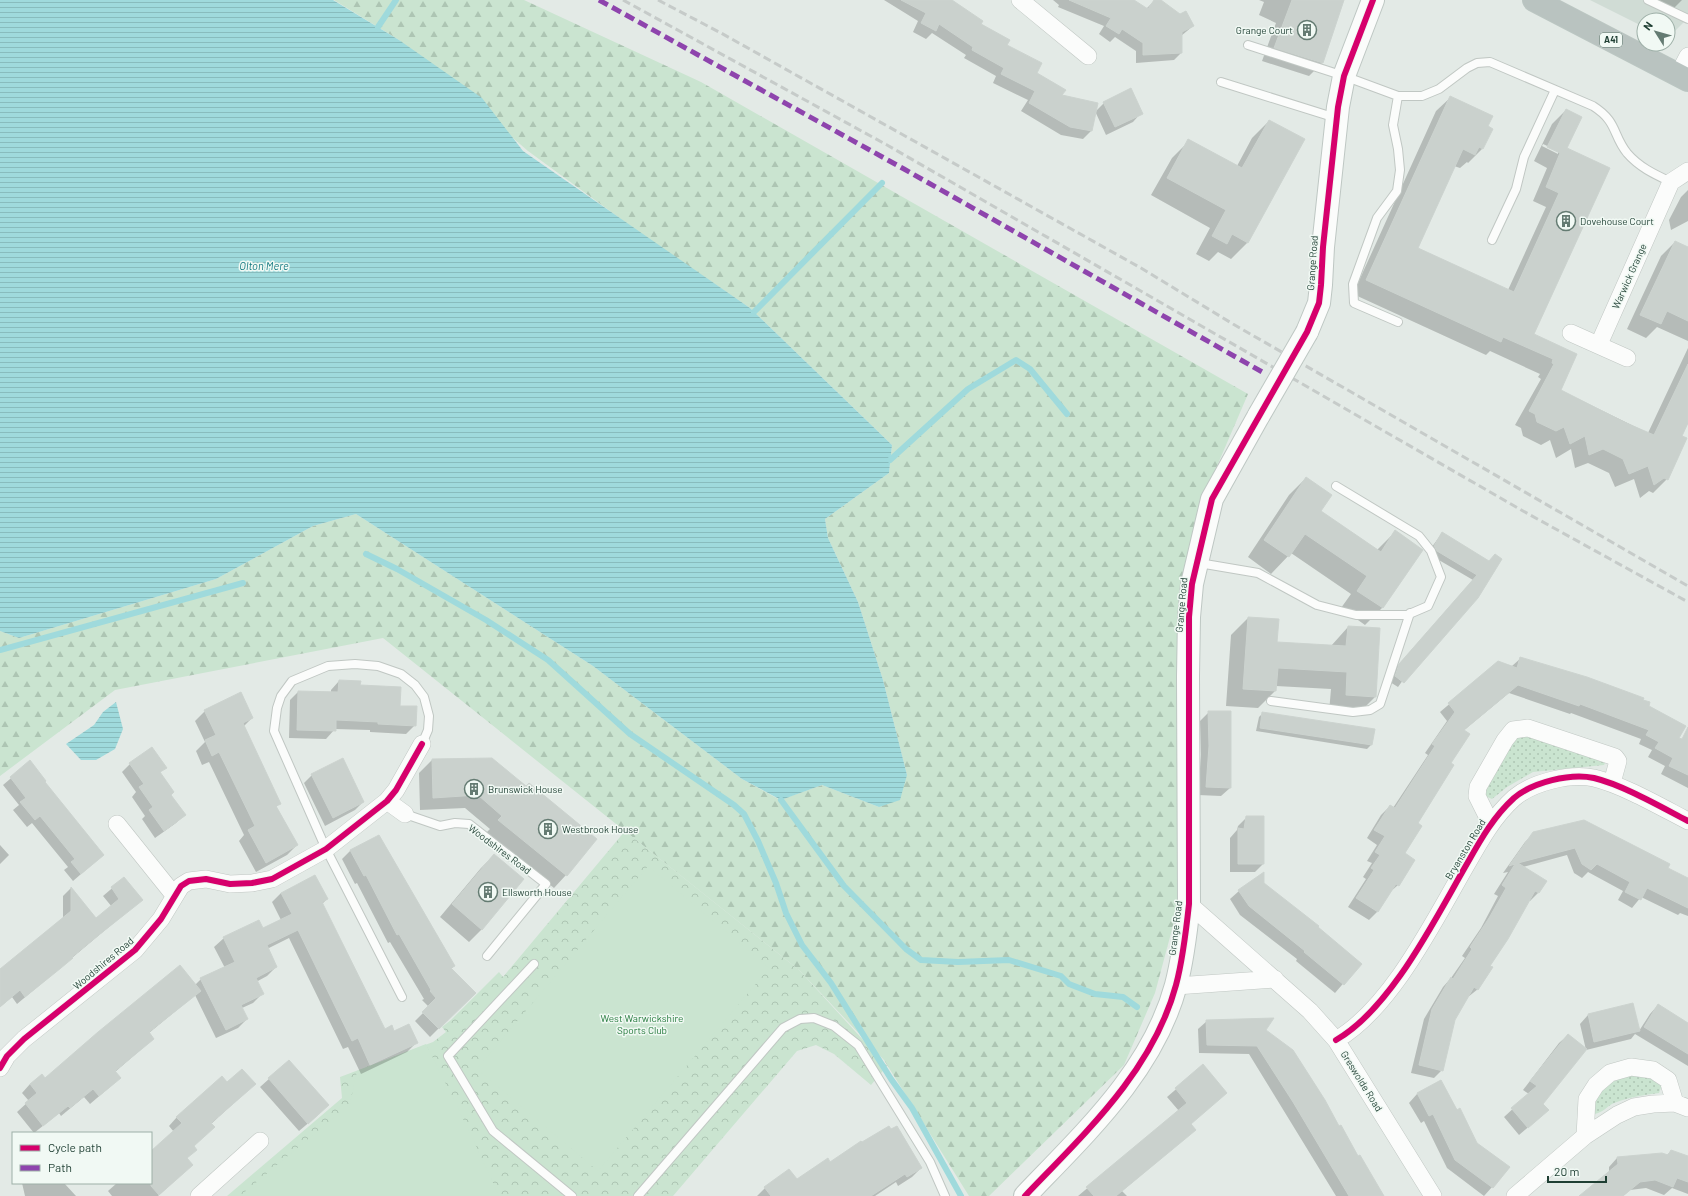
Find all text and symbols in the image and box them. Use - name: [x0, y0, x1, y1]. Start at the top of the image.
- north arrow: [1636, 12, 1676, 52]
- building icon: Grange Court: [1296, 19, 1318, 41]
- text: N: [1640, 19, 1655, 33]
- place label: Grange Court: [1236, 24, 1293, 36]
- road number: A41: [1600, 33, 1622, 47]
- building icon: Dovehouse Court: [1555, 210, 1577, 232]
- place label: Dovehouse Court: [1580, 215, 1654, 227]
- street label: Grange Road: [1304, 235, 1320, 291]
- street label: Warwick Grange: [1609, 241, 1649, 311]
- water label: Olton Mere: [239, 259, 289, 272]
- street label: Grange Road: [1173, 577, 1189, 633]
- building icon: Brunswick House: [463, 778, 485, 800]
- place label: Brunswick House: [488, 783, 563, 795]
- street label: Bryanston Road: [1442, 817, 1488, 881]
- building icon: Westbrook House: [537, 818, 559, 840]
- street label: Woodshires Road: [466, 822, 534, 876]
- place label: Westbrook House: [562, 823, 638, 835]
- building icon: Ellsworth House: [477, 881, 499, 903]
- place label: Ellsworth House: [502, 886, 572, 898]
- street label: Grange Road: [1166, 900, 1184, 956]
- street label: Woodshires Road: [70, 934, 136, 992]
- park label: West Warwickshire Sports Club: [601, 1012, 683, 1036]
- street label: Greswolde Road: [1339, 1048, 1385, 1114]
- legend: [12, 1132, 152, 1184]
- text: Cycle path: [48, 1140, 102, 1154]
- scale bar: [1548, 1158, 1606, 1184]
- text: Path: [48, 1160, 72, 1174]
- text: 20 m: [1554, 1164, 1580, 1178]

